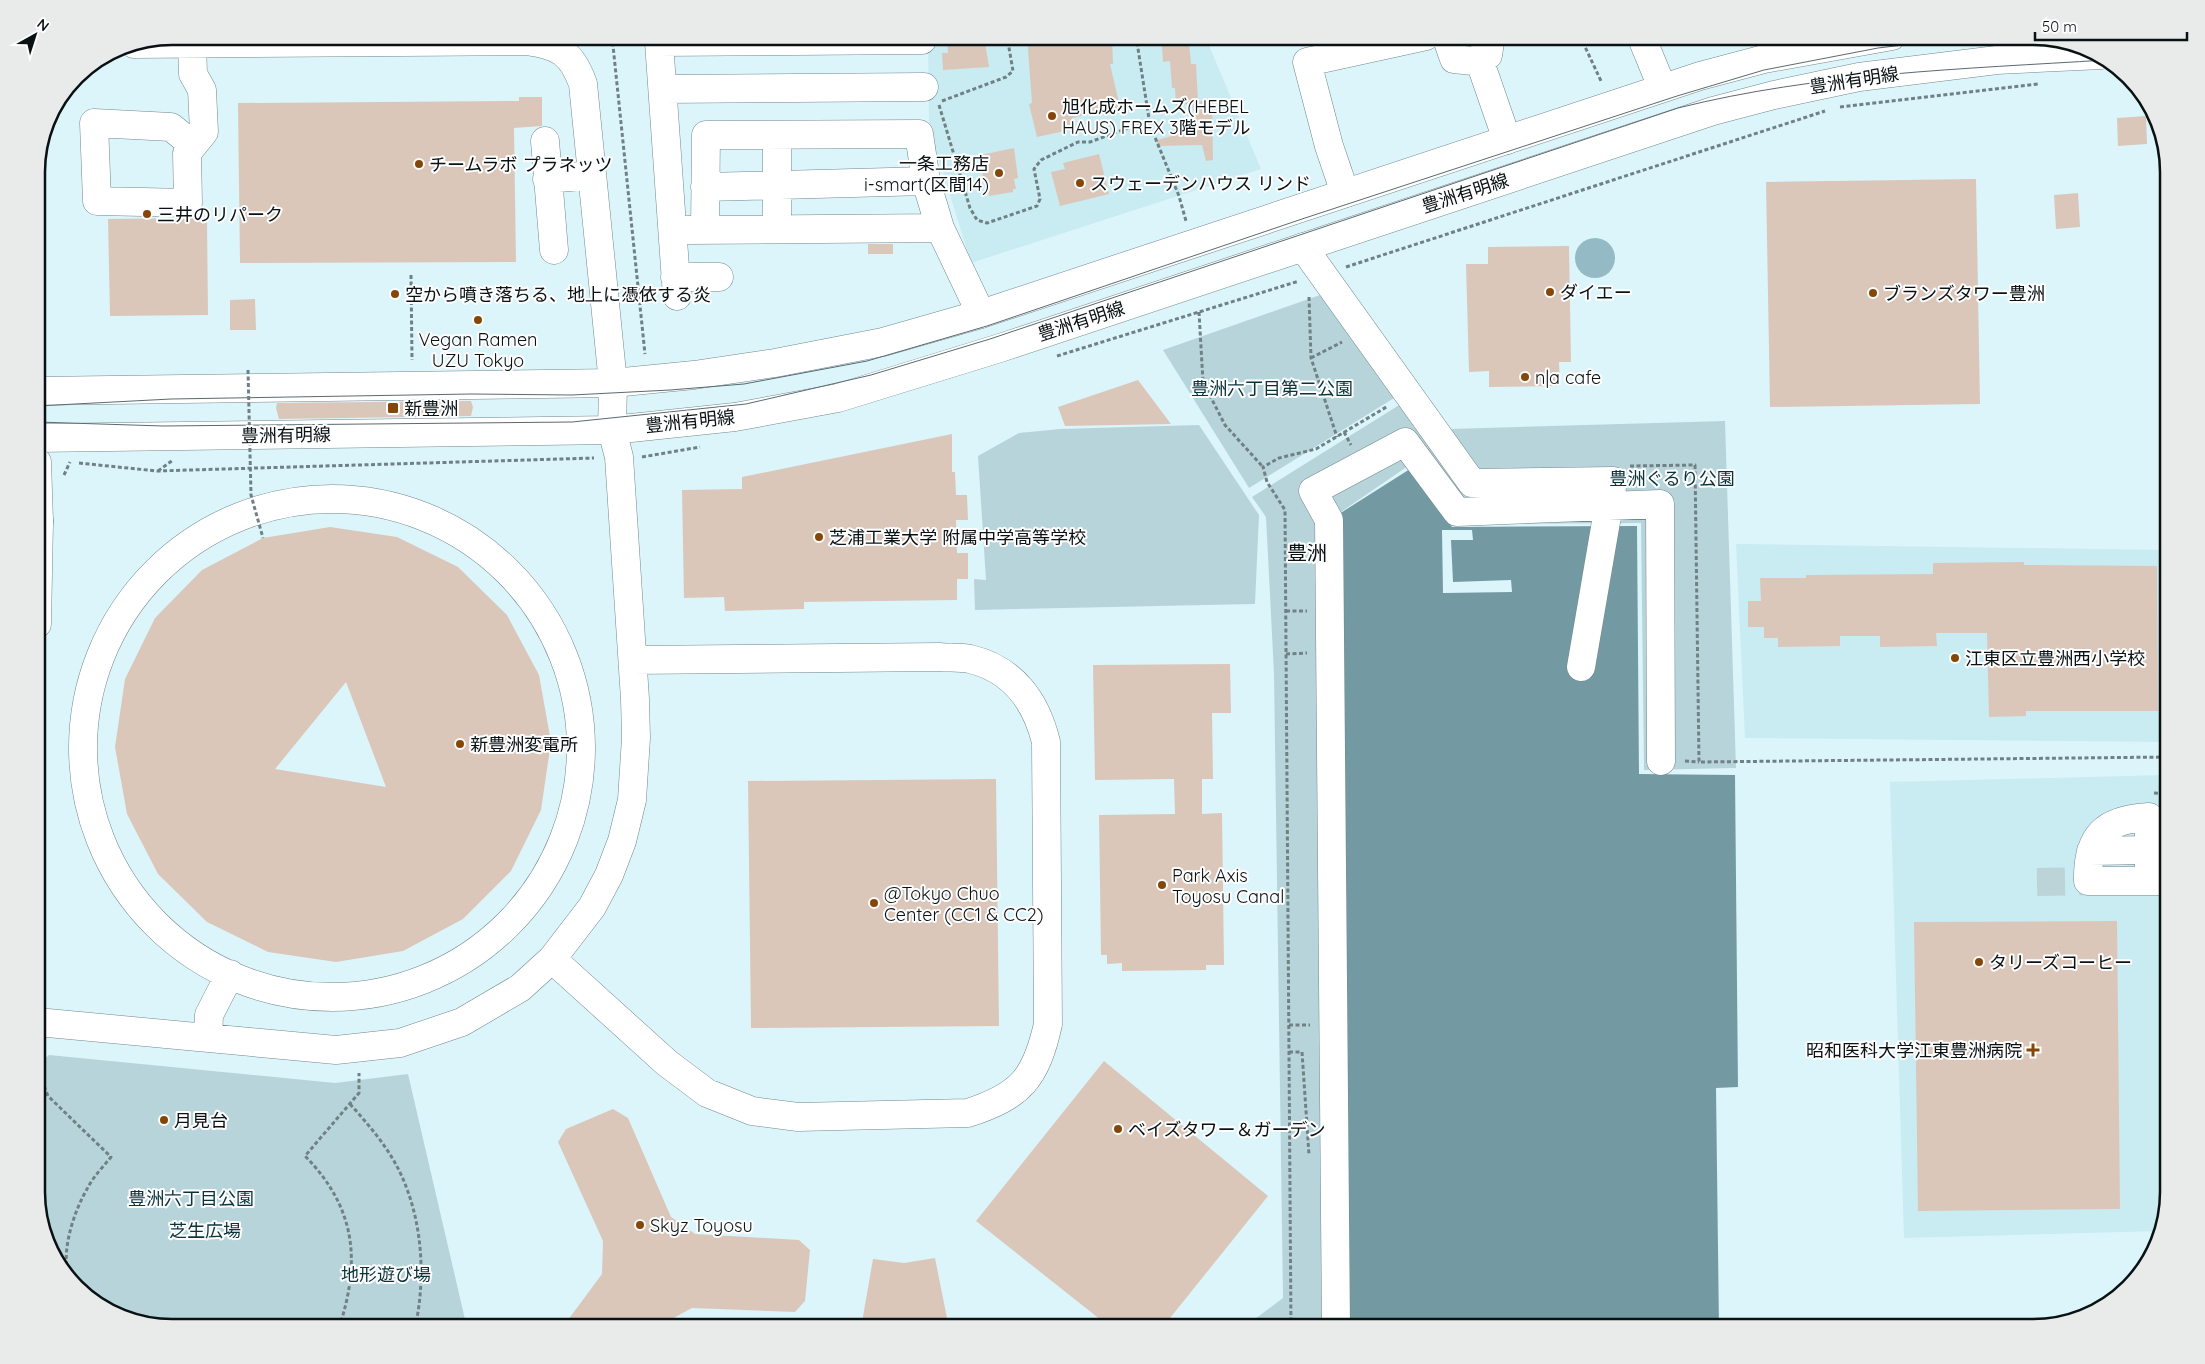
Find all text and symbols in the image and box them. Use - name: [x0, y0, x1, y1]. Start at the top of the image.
- north arrow: [10, 10, 60, 60]
- scale bar: [2035, 10, 2188, 42]
- text: N: [34, 15, 53, 35]
- text: 50 m: [2042, 17, 2077, 36]
- street label: 豊洲有明線: [1808, 62, 1900, 98]
- place label: 旭化成ホームズ(HEBEL HAUS) FREX 3階モデル: [1062, 95, 1251, 139]
- marker: 旭化成ホームズ(HEBEL HAUS) FREX 3階モデル: [1046, 110, 1058, 122]
- place label: 一条工務店 i-smart(区間14): [864, 152, 989, 196]
- place label: チームラボ プラネッツ: [429, 153, 612, 176]
- marker: チームラボ プラネッツ: [413, 158, 425, 170]
- marker: 一条工務店 i-smart(区間14): [993, 167, 1005, 179]
- street label: 豊洲有明線: [1419, 168, 1511, 218]
- place label: スウェーデンハウス リンド: [1090, 172, 1311, 195]
- marker: スウェーデンハウス リンド: [1074, 177, 1086, 189]
- place label: 三井のリパーク: [157, 203, 283, 226]
- marker: 三井のリパーク: [141, 208, 153, 220]
- place label: ダイエー: [1560, 281, 1632, 304]
- place label: ブランズタワー豊洲: [1883, 282, 2045, 305]
- place label: 空から噴き落ちる、地上に憑依する炎: [405, 283, 711, 306]
- marker: ダイエー: [1544, 286, 1556, 298]
- marker: ブランズタワー豊洲: [1867, 287, 1879, 299]
- marker: 空から噴き落ちる、地上に憑依する炎: [389, 288, 401, 300]
- street label: 豊洲有明線: [1035, 296, 1127, 346]
- marker: Vegan Ramen UZU Tokyo: [472, 314, 484, 326]
- place label: Vegan Ramen UZU Tokyo: [418, 328, 538, 372]
- place label: n|a cafe: [1535, 366, 1601, 389]
- marker: n|a cafe: [1519, 371, 1531, 383]
- park label: 豊洲六丁目第二公園: [1191, 377, 1353, 400]
- place label: 新豊洲: [404, 397, 458, 420]
- marker: 新豊洲: [386, 401, 400, 415]
- street label: 豊洲有明線: [644, 405, 736, 437]
- street label: 豊洲有明線: [241, 423, 331, 447]
- park label: 豊洲ぐるり公園: [1609, 467, 1735, 490]
- place label: 芝浦工業大学 附属中学高等学校: [829, 526, 1086, 549]
- marker: 芝浦工業大学 附属中学高等学校: [813, 531, 825, 543]
- district label: 豊洲: [1287, 540, 1327, 565]
- place label: 江東区立豊洲西小学校: [1965, 647, 2145, 670]
- marker: 江東区立豊洲西小学校: [1949, 652, 1961, 664]
- place label: 新豊洲変電所: [470, 733, 578, 756]
- marker: 新豊洲変電所: [454, 738, 466, 750]
- place label: Park Axis Toyosu Canal: [1172, 864, 1284, 908]
- marker: Park Axis Toyosu Canal: [1156, 879, 1168, 891]
- place label: @Tokyo Chuo Center (CC1 & CC2): [884, 882, 1044, 926]
- marker: @Tokyo Chuo Center (CC1 & CC2): [868, 897, 880, 909]
- place label: タリーズコーヒー: [1989, 951, 2132, 974]
- marker: タリーズコーヒー: [1973, 956, 1985, 968]
- place label: 昭和医科大学江東豊洲病院: [1806, 1039, 2022, 1062]
- marker: 昭和医科大学江東豊洲病院: [2026, 1043, 2040, 1057]
- place label: 月見台: [174, 1109, 228, 1132]
- marker: 月見台: [158, 1114, 170, 1126]
- place label: ベイズタワー＆ガーデン: [1128, 1118, 1325, 1141]
- marker: ベイズタワー＆ガーデン: [1112, 1123, 1124, 1135]
- park label: 豊洲六丁目公園: [128, 1187, 254, 1210]
- place label: Skyz Toyosu: [650, 1214, 753, 1237]
- park label: 芝生広場: [169, 1219, 241, 1242]
- marker: Skyz Toyosu: [634, 1219, 646, 1231]
- park label: 地形遊び場: [341, 1263, 431, 1286]

